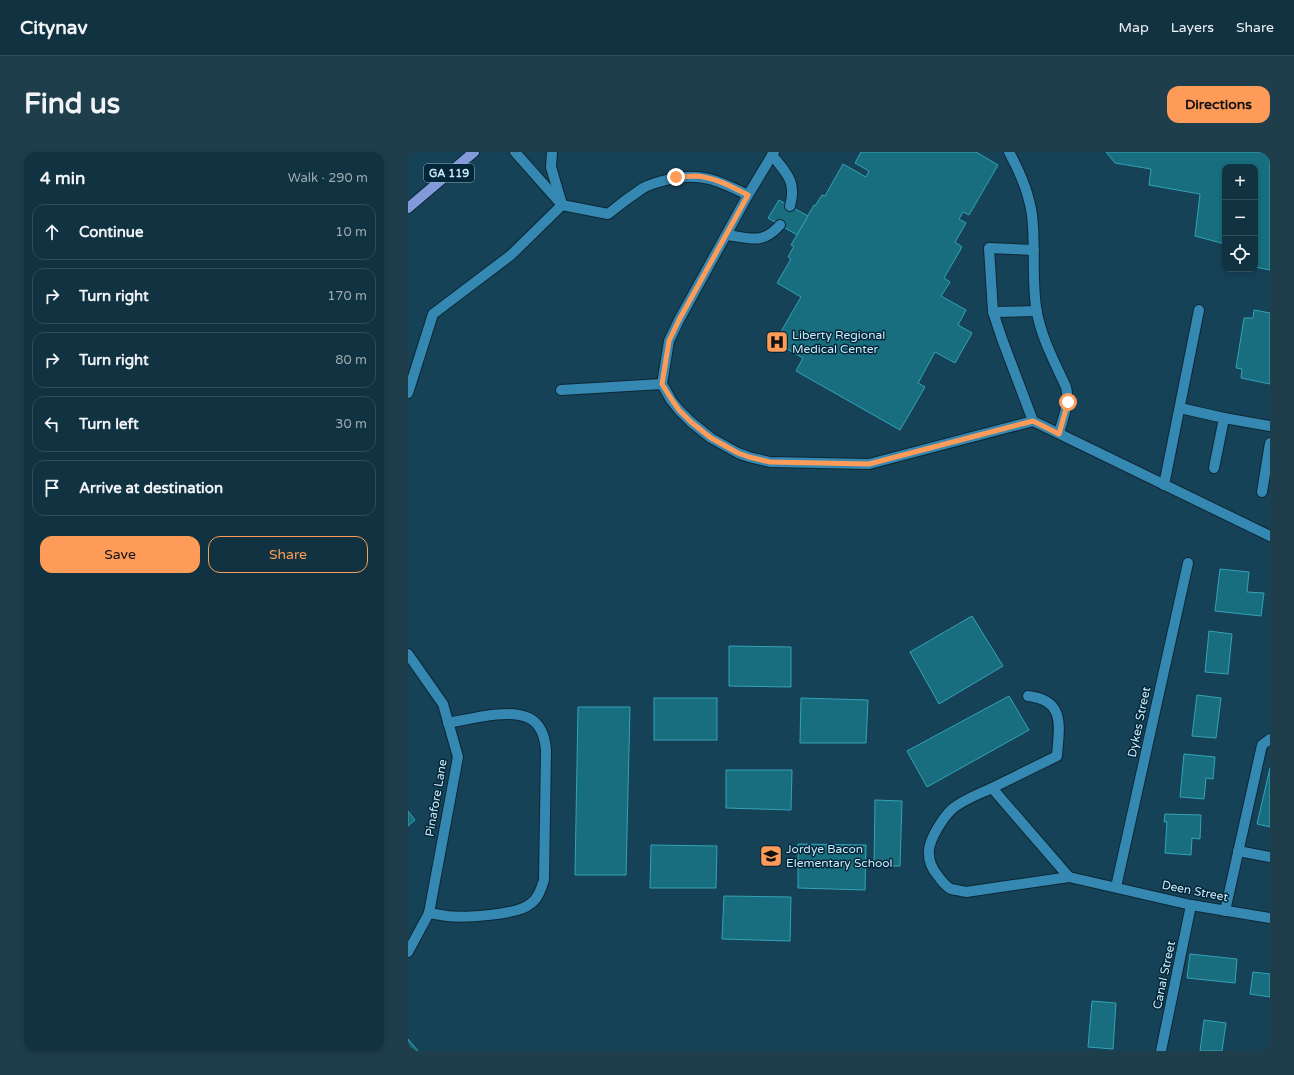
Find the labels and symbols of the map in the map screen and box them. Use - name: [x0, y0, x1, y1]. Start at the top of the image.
- road number: GA 119: [424, 164, 474, 182]
- route end: [667, 168, 685, 186]
- place label: Liberty Regional Medical Center: [792, 328, 885, 356]
- hospital icon: Liberty Regional Medical Center: [764, 329, 790, 355]
- route start: [1059, 393, 1077, 411]
- street label: Dykes Street: [1125, 685, 1153, 759]
- street label: Pinafore Lane: [422, 758, 450, 838]
- place label: Jordye Bacon Elementary School: [786, 842, 893, 870]
- school or university icon: Jordye Bacon Elementary School: [758, 843, 784, 869]
- street label: Deen Street: [1161, 878, 1230, 904]
- street label: Canal Street: [1150, 939, 1178, 1010]

